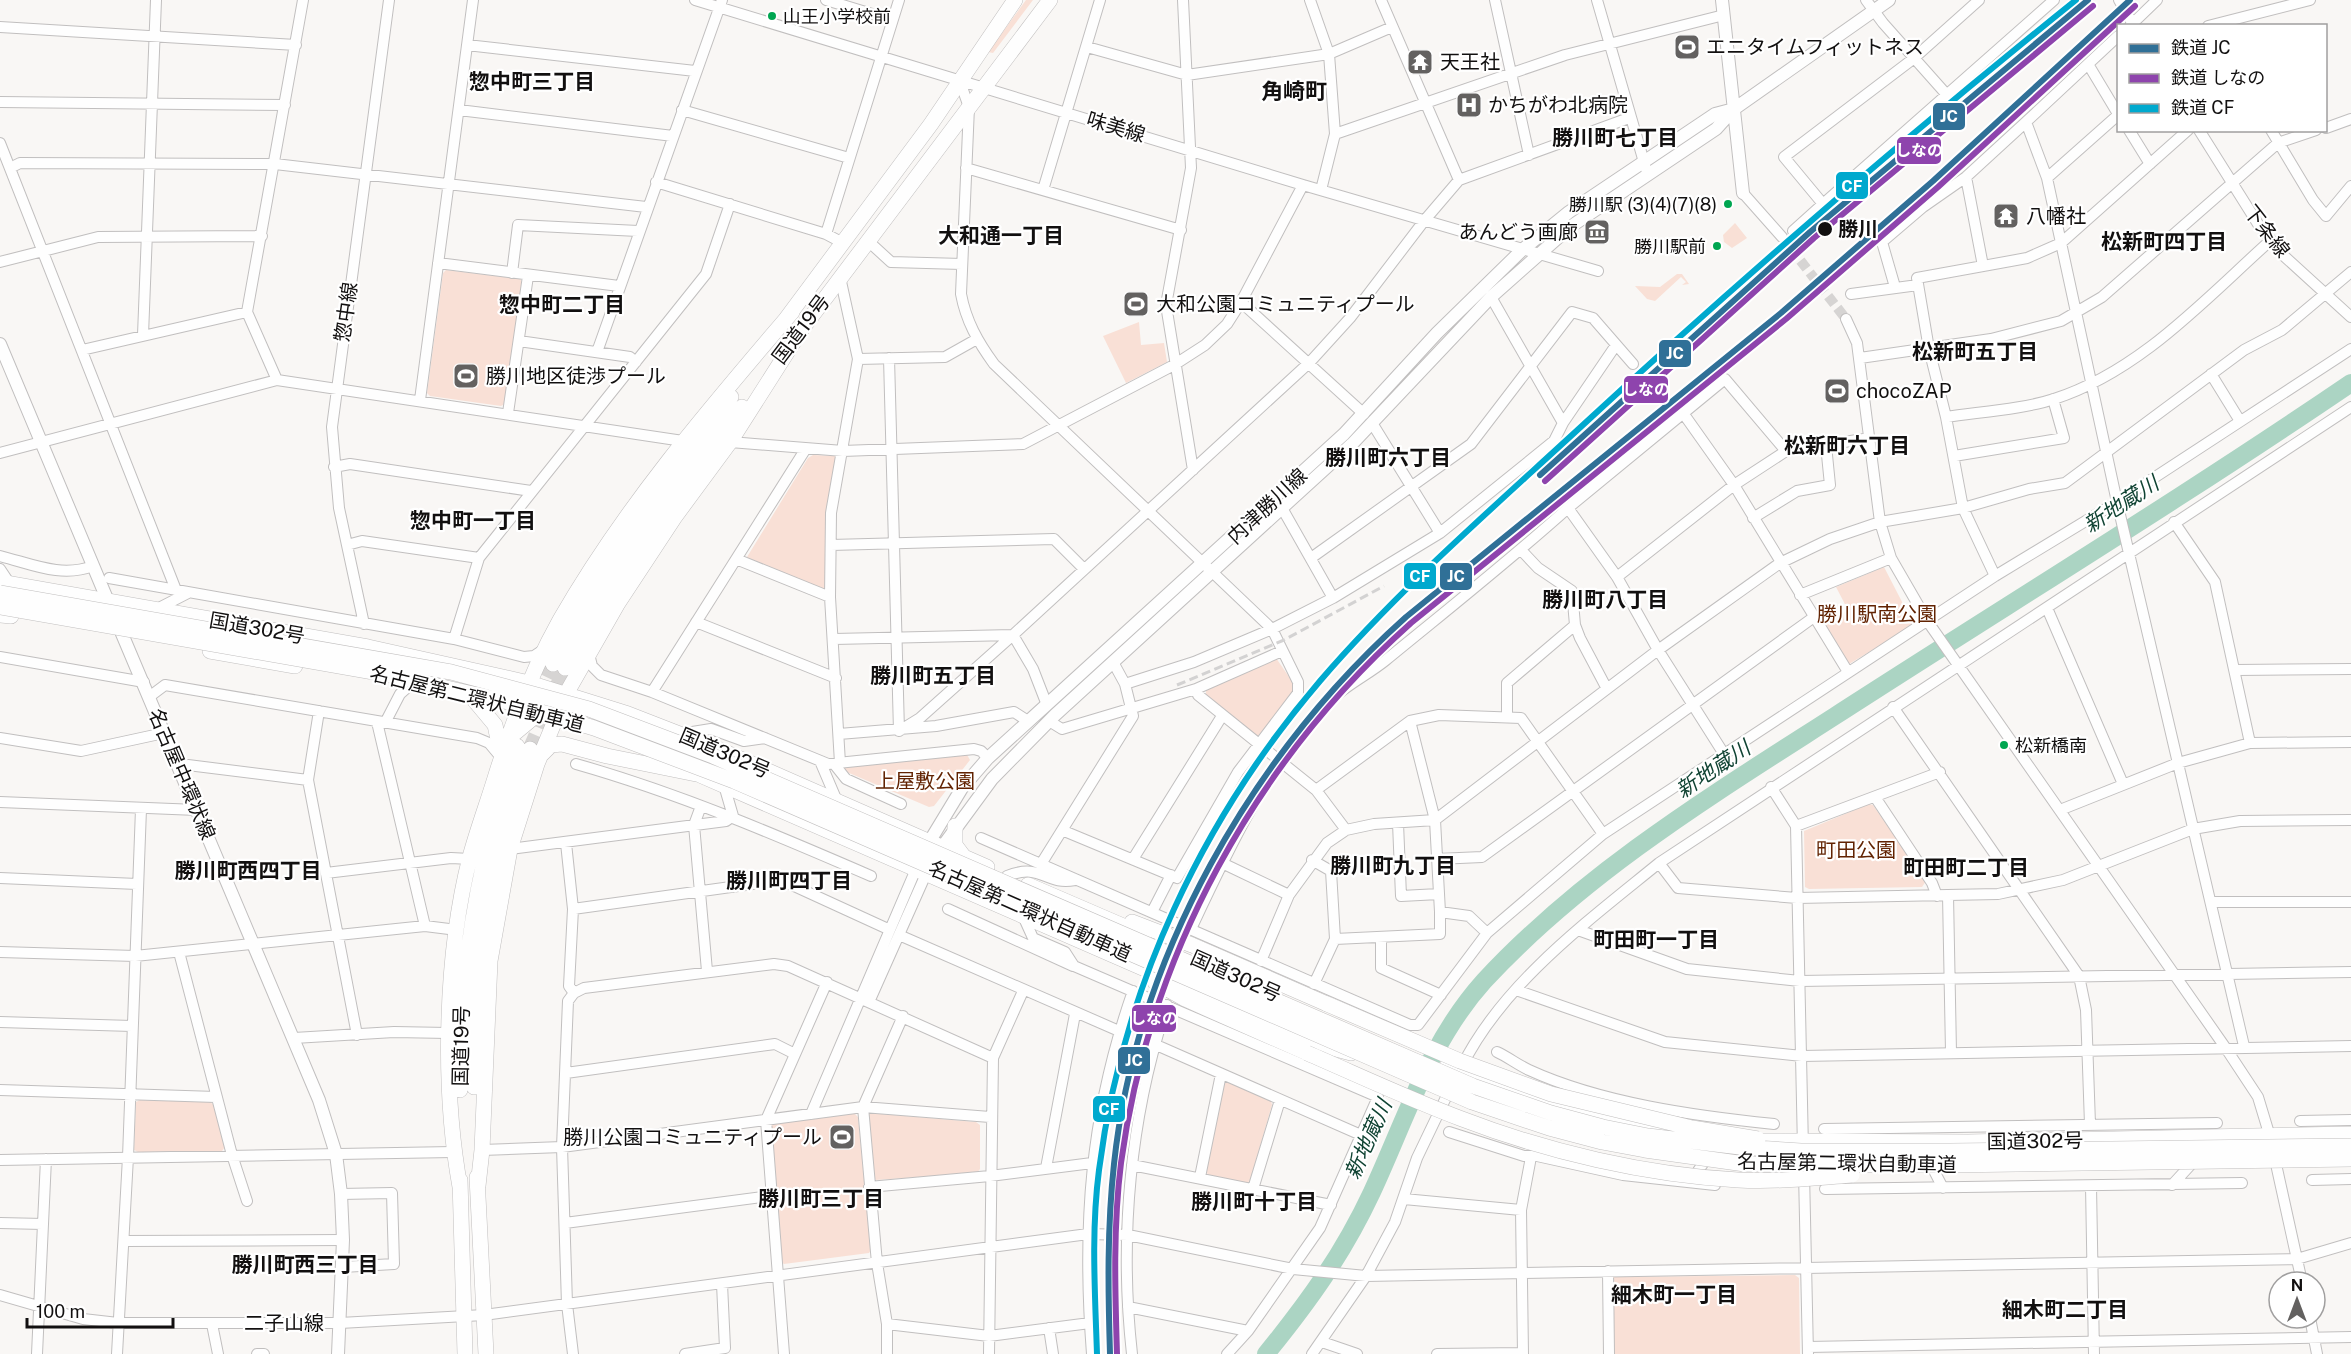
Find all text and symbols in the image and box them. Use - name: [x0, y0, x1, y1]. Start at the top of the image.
- place label: 山王小学校前: [783, 6, 891, 27]
- marker: 山王小学校前: [766, 10, 778, 22]
- legend: [2117, 24, 2327, 132]
- sports icon: エニタイムフィットネス: [1672, 32, 1702, 62]
- place label: エニタイムフィットネス: [1706, 35, 1924, 59]
- text: 鉄道 JC: [2171, 37, 2231, 58]
- temple icon: 天王社: [1405, 47, 1435, 77]
- place label: 天王社: [1440, 50, 1500, 74]
- text: 鉄道 しなの: [2171, 67, 2265, 88]
- district label: 惣中町三丁目: [469, 69, 595, 94]
- district label: 角崎町: [1261, 78, 1327, 104]
- hospital icon: かちがわ北病院: [1454, 90, 1484, 120]
- place label: かちがわ北病院: [1488, 93, 1628, 117]
- text: 鉄道 CF: [2171, 97, 2234, 118]
- line badge: JC: [1932, 102, 1966, 131]
- street label: 味美線: [1084, 107, 1148, 147]
- text: JC: [1940, 107, 1958, 126]
- district label: 勝川町七丁目: [1552, 125, 1678, 150]
- line badge: しなの: [1896, 136, 1942, 165]
- text: しなの: [1895, 141, 1943, 160]
- line badge: CF: [1835, 171, 1869, 200]
- text: CF: [1841, 177, 1863, 196]
- place label: 勝川駅 (3)(4)(7)(8): [1569, 194, 1717, 215]
- marker: 勝川駅 (3)(4)(7)(8): [1722, 198, 1734, 210]
- street label: 下条線: [2239, 200, 2295, 262]
- temple icon: 八幡社: [1991, 201, 2021, 231]
- place label: 八幡社: [2026, 204, 2086, 228]
- museum icon: あんどう画廊: [1582, 217, 1612, 247]
- place label: 勝川: [1838, 217, 1878, 241]
- place label: あんどう画廊: [1459, 220, 1578, 244]
- marker: 勝川: [1816, 220, 1834, 238]
- district label: 大和通一丁目: [938, 223, 1064, 248]
- district label: 松新町四丁目: [2101, 229, 2227, 254]
- place label: 勝川駅前: [1634, 236, 1706, 257]
- marker: 勝川駅前: [1711, 240, 1723, 252]
- street label: 惣中線: [330, 281, 362, 343]
- sports icon: 大和公園コミュニティプール: [1121, 289, 1151, 319]
- street label: 国道19号: [767, 290, 835, 368]
- district label: 惣中町二丁目: [499, 292, 625, 317]
- place label: 大和公園コミュニティプール: [1156, 292, 1415, 316]
- line badge: JC: [1658, 339, 1692, 368]
- district label: 松新町五丁目: [1912, 339, 2038, 364]
- text: JC: [1666, 344, 1684, 363]
- sports icon: 勝川地区徒渉プール: [451, 361, 481, 391]
- place label: 勝川地区徒渉プール: [486, 364, 666, 388]
- line badge: しなの: [1623, 375, 1669, 404]
- sports icon: chocoZAP: [1822, 376, 1852, 406]
- place label: chocoZAP: [1856, 379, 1952, 403]
- text: しなの: [1622, 380, 1670, 399]
- district label: 松新町六丁目: [1784, 433, 1910, 458]
- district label: 勝川町六丁目: [1325, 445, 1451, 470]
- street label: 内津勝川線: [1222, 463, 1312, 549]
- water label: 新地蔵川: [2079, 470, 2165, 537]
- district label: 惣中町一丁目: [410, 508, 536, 533]
- line badge: CF: [1403, 562, 1437, 590]
- line badge: JC: [1439, 562, 1473, 591]
- text: CF: [1409, 567, 1431, 586]
- text: JC: [1447, 567, 1465, 586]
- district label: 勝川町八丁目: [1542, 587, 1668, 612]
- park label: 勝川駅南公園: [1817, 602, 1937, 626]
- street label: 国道302号: [207, 608, 307, 648]
- street label: 名古屋第二環状自動車道: [367, 661, 587, 737]
- district label: 勝川町五丁目: [870, 663, 996, 688]
- street label: 名古屋中環状線: [144, 705, 220, 843]
- street label: 国道302号: [676, 723, 774, 783]
- water label: 新地蔵川: [1671, 734, 1756, 803]
- place label: 松新橋南: [2015, 735, 2087, 756]
- marker: 松新橋南: [1998, 739, 2010, 751]
- park label: 上屋敷公園: [875, 769, 975, 793]
- park label: 町田公園: [1816, 838, 1896, 862]
- district label: 勝川町九丁目: [1330, 853, 1456, 878]
- street label: 名古屋第二環状自動車道: [925, 855, 1135, 967]
- district label: 町田町二丁目: [1903, 855, 2029, 880]
- district label: 勝川町西四丁目: [175, 858, 322, 883]
- district label: 勝川町四丁目: [726, 868, 852, 893]
- district label: 町田町一丁目: [1593, 927, 1719, 952]
- street label: 国道302号: [1187, 945, 1285, 1007]
- line badge: しなの: [1131, 1004, 1177, 1033]
- street label: 国道19号: [448, 1005, 474, 1087]
- text: しなの: [1130, 1009, 1178, 1028]
- line badge: JC: [1117, 1046, 1151, 1075]
- text: JC: [1125, 1051, 1143, 1070]
- water label: 新地蔵川: [1339, 1094, 1397, 1182]
- line badge: CF: [1092, 1095, 1126, 1123]
- text: CF: [1098, 1100, 1120, 1119]
- sports icon: 勝川公園コミュニティプール: [827, 1122, 857, 1152]
- place label: 勝川公園コミュニティプール: [563, 1125, 822, 1149]
- street label: 国道302号: [1986, 1128, 2084, 1154]
- street label: 名古屋第二環状自動車道: [1737, 1149, 1957, 1177]
- district label: 勝川町三丁目: [758, 1186, 884, 1211]
- district label: 勝川町十丁目: [1191, 1189, 1317, 1214]
- district label: 勝川町西三丁目: [232, 1252, 379, 1277]
- north arrow: [2267, 1270, 2327, 1330]
- text: N: [2291, 1276, 2303, 1295]
- district label: 細木町一丁目: [1611, 1282, 1737, 1307]
- scale bar: [27, 1291, 172, 1329]
- district label: 細木町二丁目: [2002, 1297, 2128, 1322]
- text: 100 m: [36, 1301, 85, 1322]
- street label: 二子山線: [244, 1311, 324, 1335]

